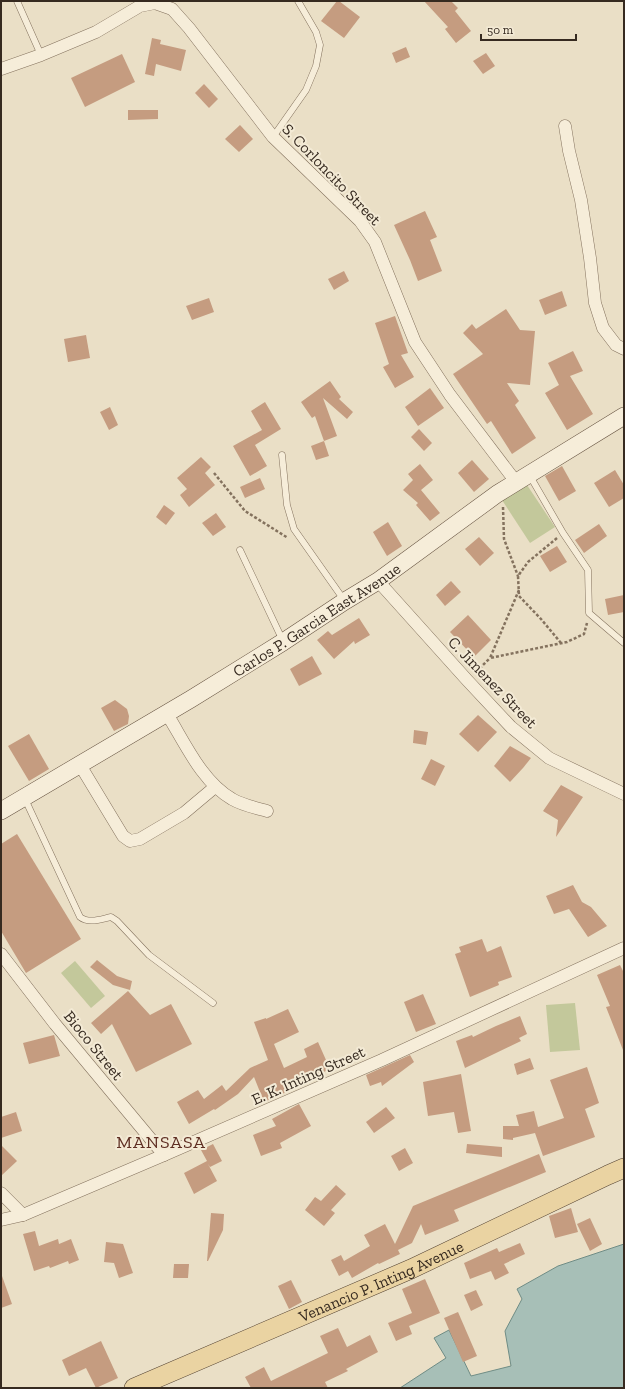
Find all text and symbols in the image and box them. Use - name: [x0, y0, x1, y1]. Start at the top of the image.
- scale bar: [481, 16, 576, 42]
- text: 50 m: [487, 23, 514, 37]
- street label: S. Corloncito Street: [278, 120, 385, 229]
- street label: Carlos P. Garcia East Avenue: [229, 559, 404, 681]
- street label: C. Jimenez Street: [444, 633, 541, 732]
- street label: Bioco Street: [60, 1007, 127, 1084]
- street label: E. K. Inting Street: [249, 1042, 368, 1109]
- district label: MANSASA: [116, 1131, 206, 1153]
- street label: Venancio P. Inting Avenue: [295, 1236, 466, 1327]

